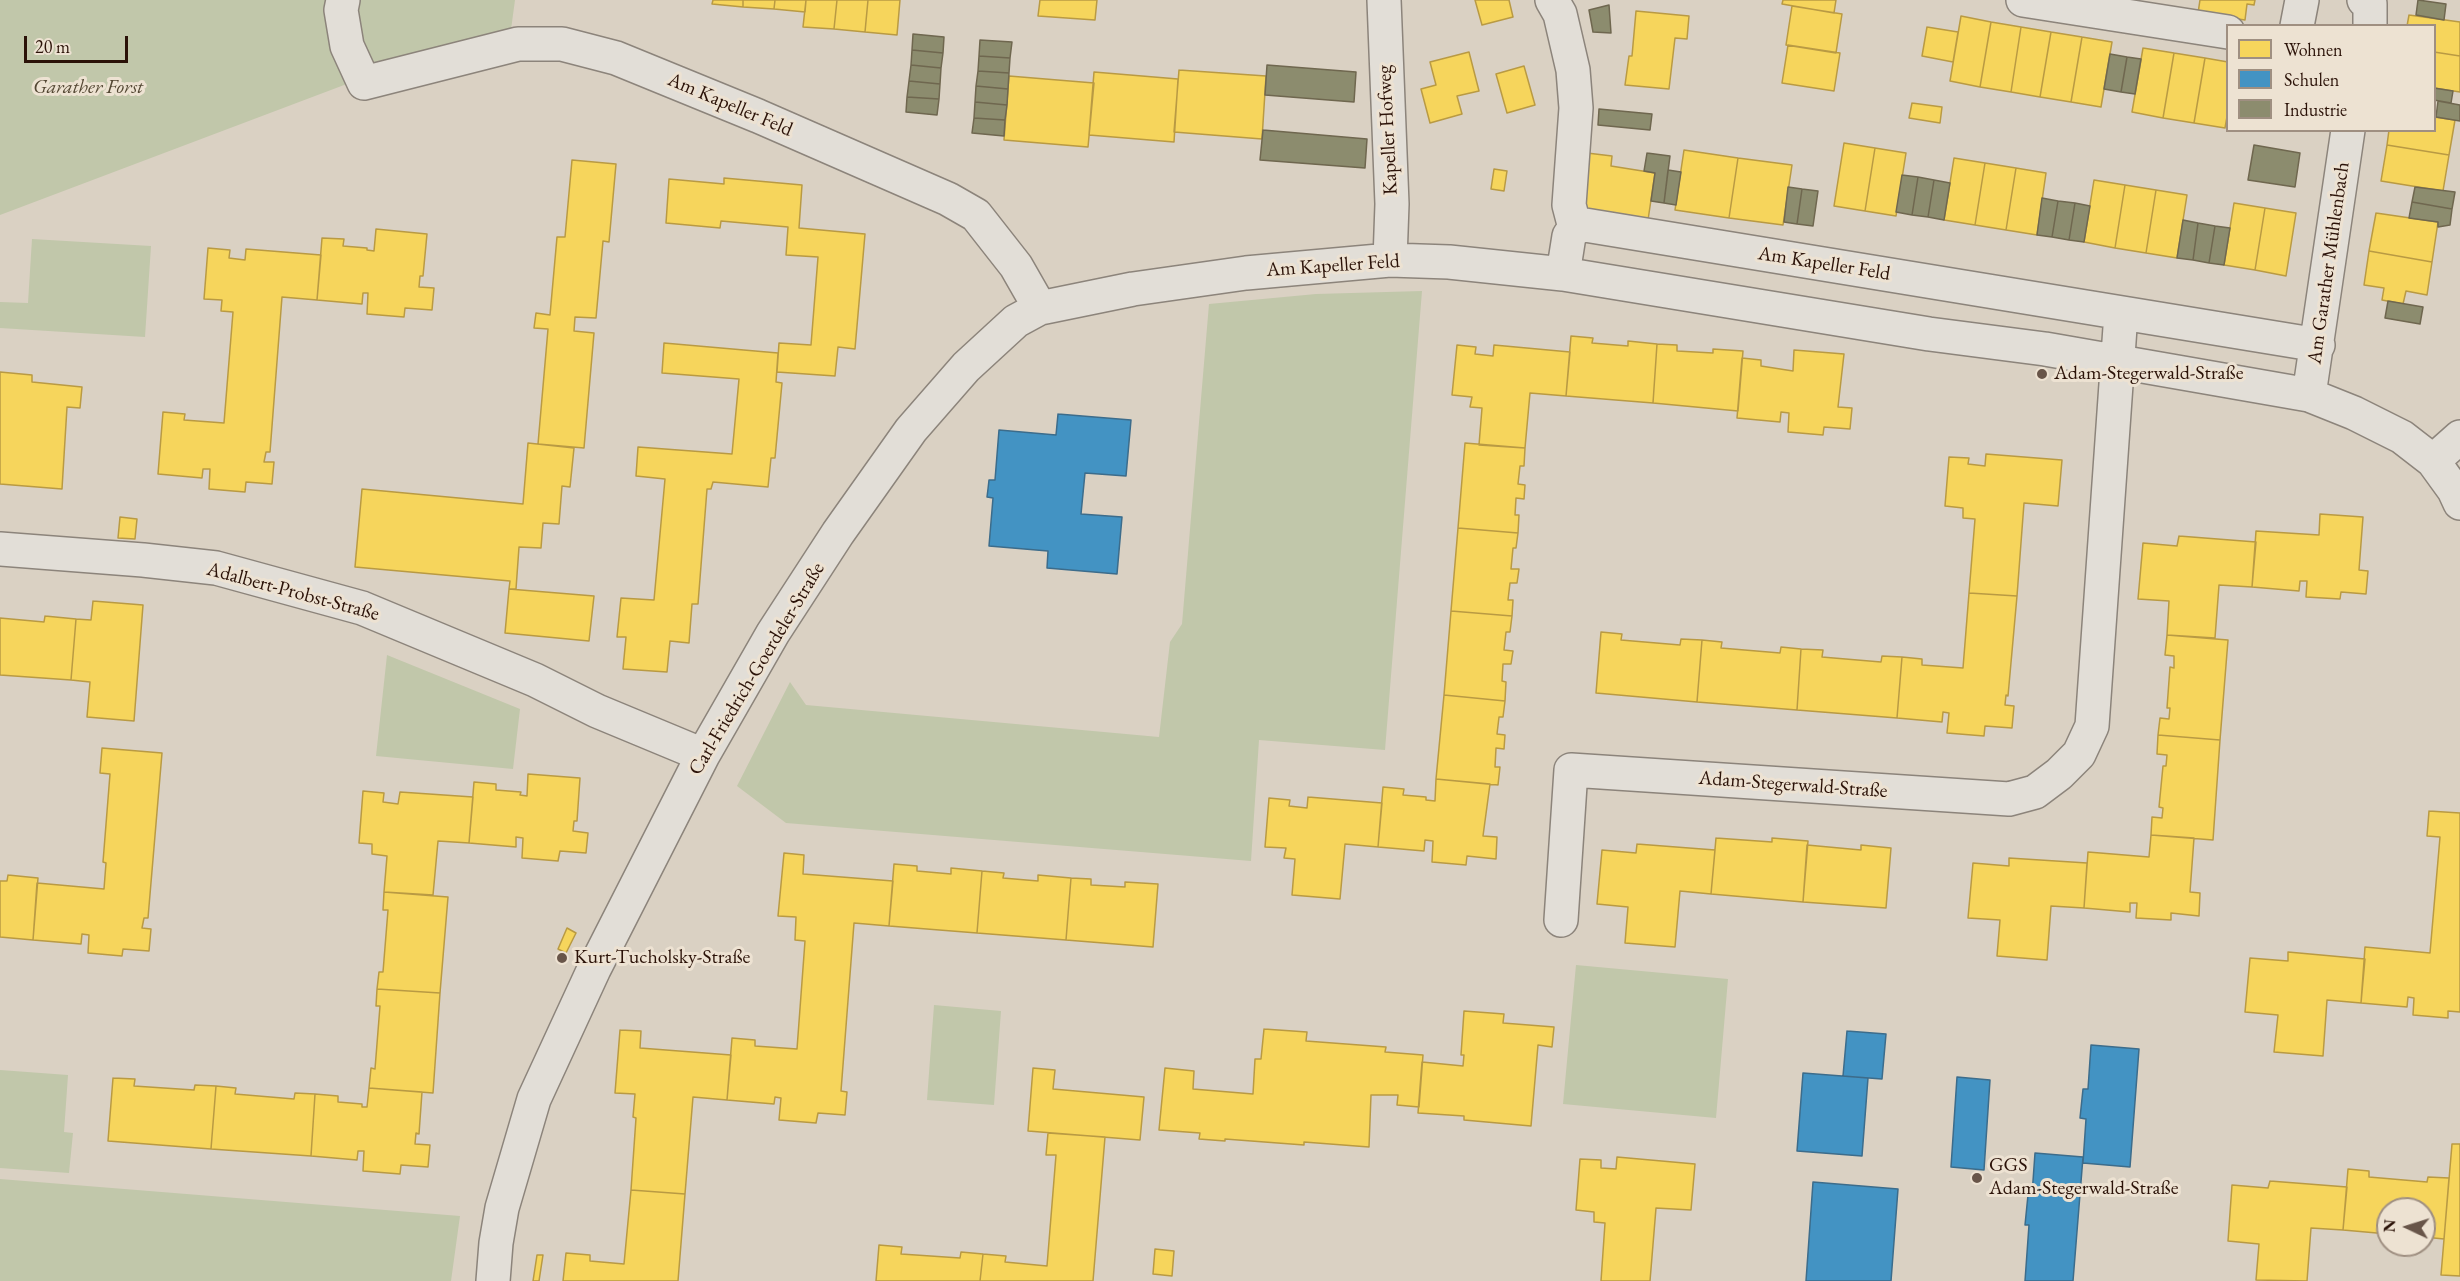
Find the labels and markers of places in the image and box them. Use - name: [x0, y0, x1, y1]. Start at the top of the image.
- place label: Adam-Stegerwald-Straße: [2054, 362, 2243, 386]
- marker: Adam-Stegerwald-Straße: [2035, 367, 2049, 381]
- place label: Kurt-Tucholsky-Straße: [574, 946, 750, 970]
- marker: Kurt-Tucholsky-Straße: [555, 951, 569, 965]
- place label: GGS Adam-Stegerwald-Straße: [1989, 1154, 2178, 1201]
- marker: GGS Adam-Stegerwald-Straße: [1970, 1171, 1984, 1185]

